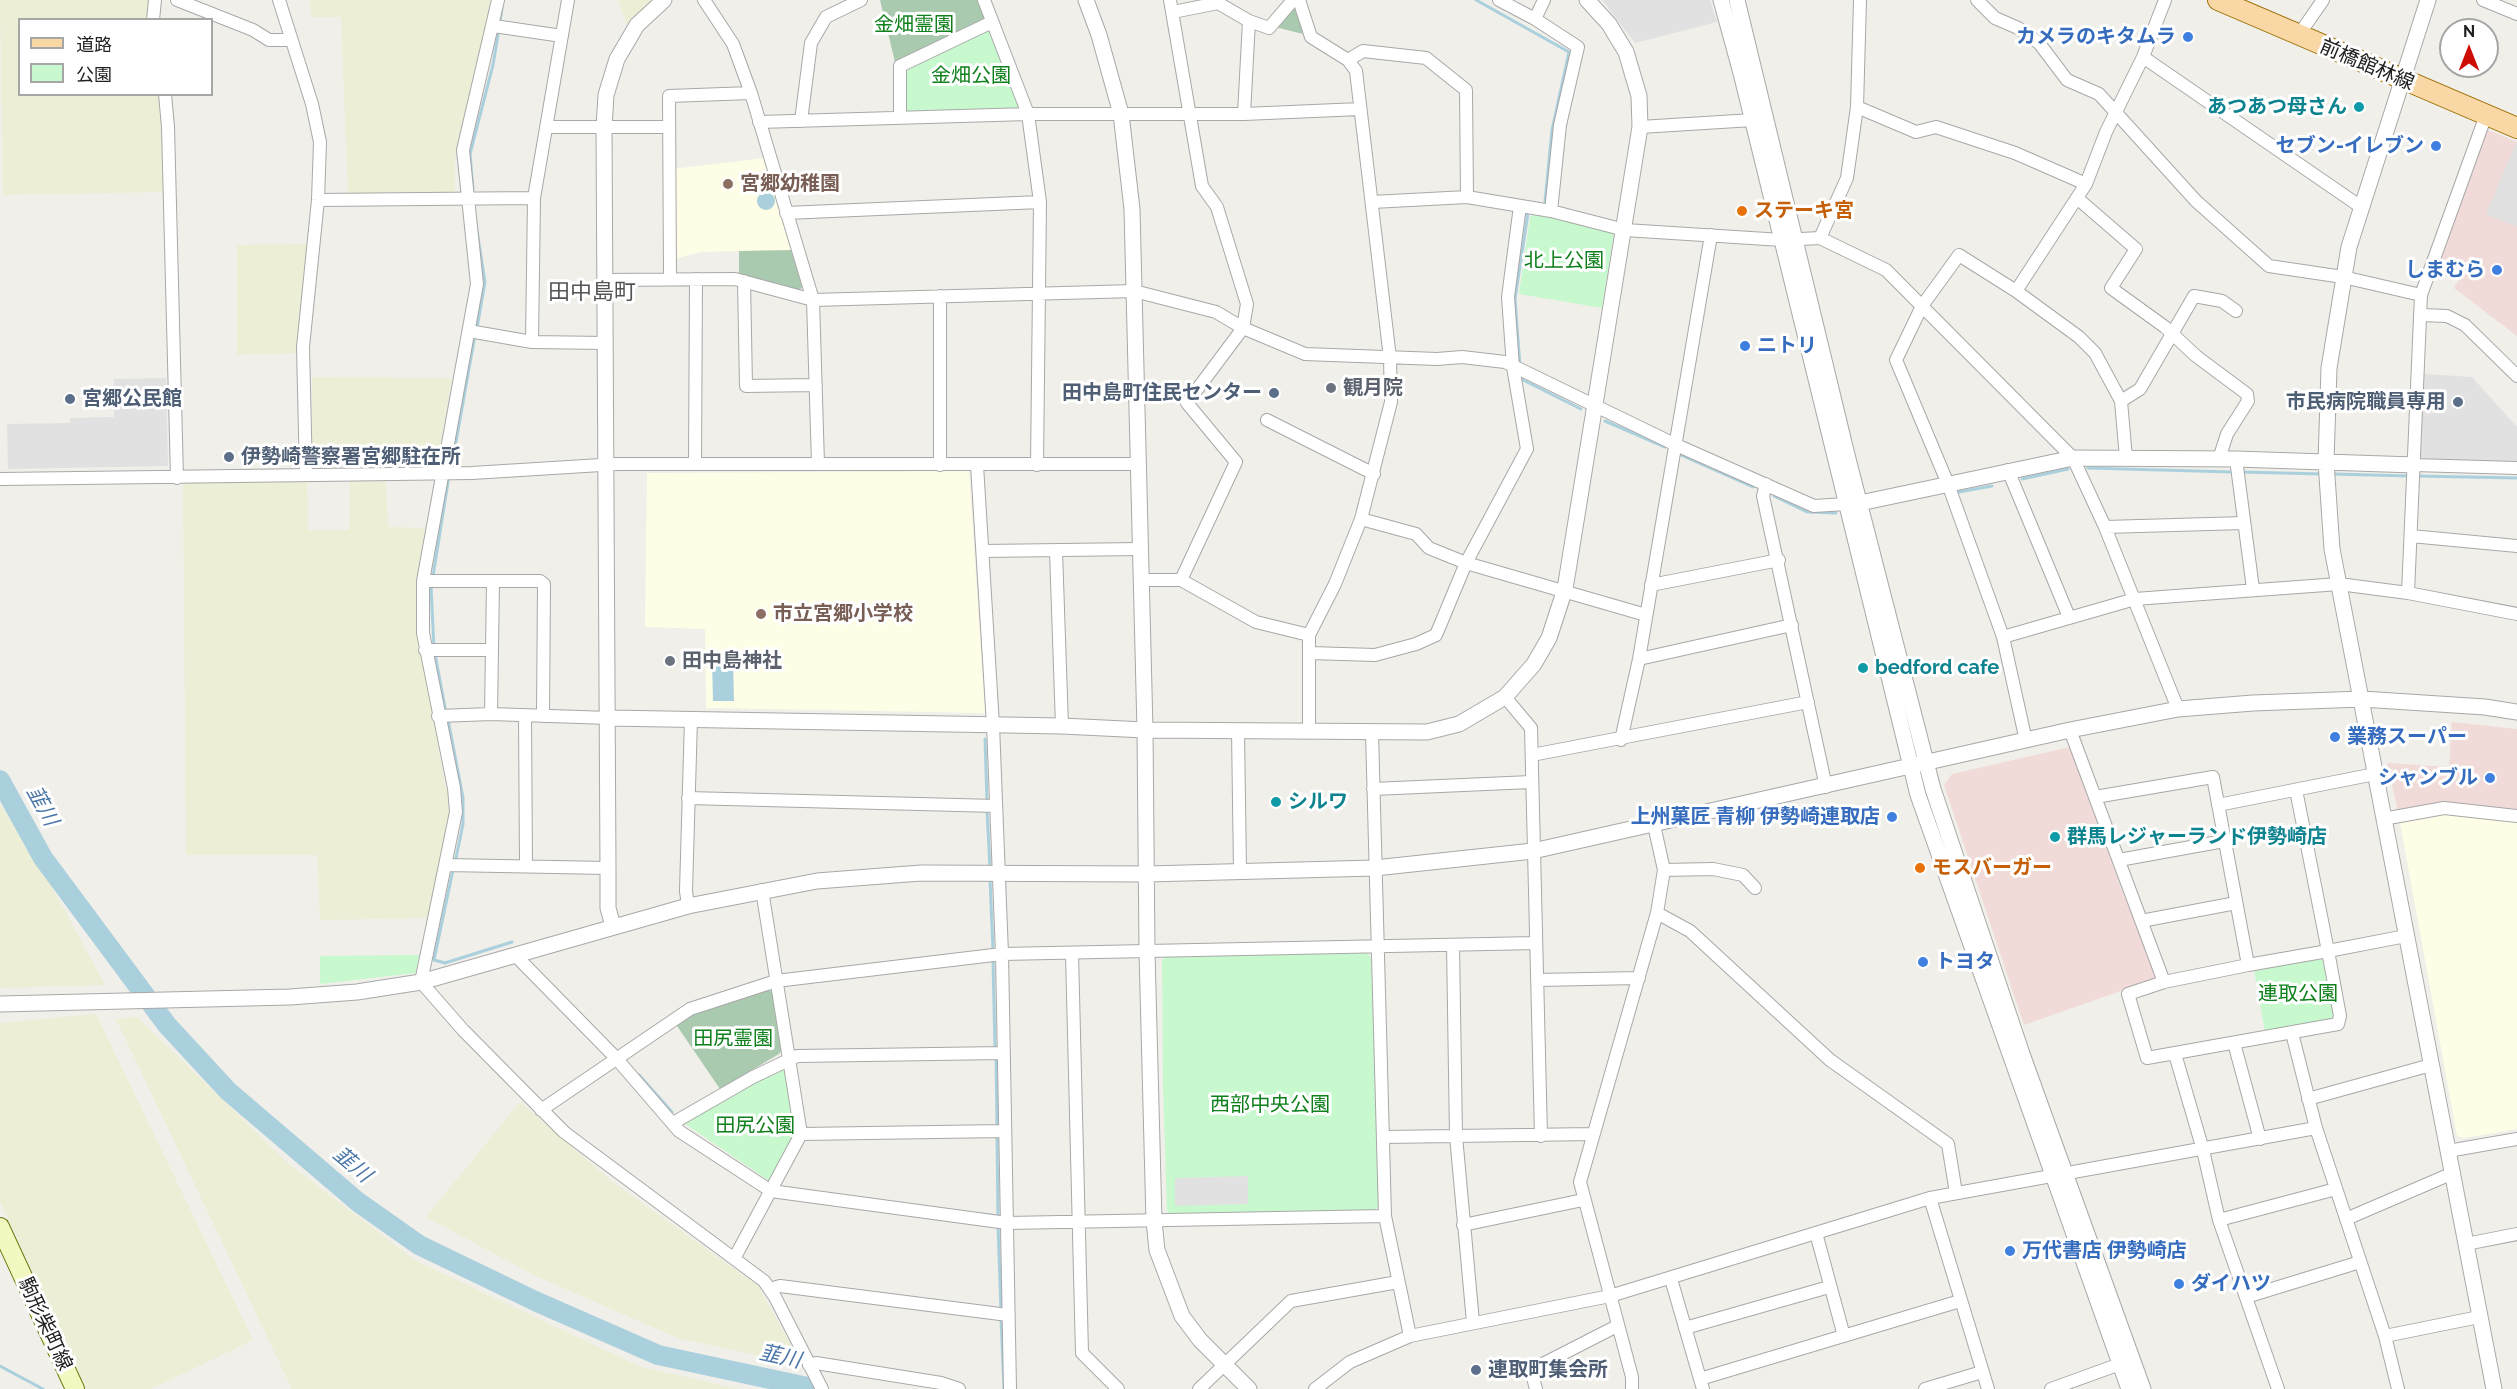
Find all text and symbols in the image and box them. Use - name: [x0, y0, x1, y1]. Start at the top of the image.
- park label: 金畑霊園: [874, 13, 954, 37]
- legend: [18, 18, 213, 96]
- north arrow: [2439, 18, 2499, 78]
- text: N: [2463, 22, 2475, 41]
- place label: カメラのキタムラ: [2016, 25, 2176, 49]
- marker: カメラのキタムラ: [2181, 30, 2195, 44]
- text: 道路: [76, 34, 112, 55]
- street label: 前橋館林線: [2316, 34, 2418, 96]
- text: 公園: [76, 64, 112, 85]
- park label: 金畑公園: [931, 64, 1011, 88]
- place label: あつあつ母さん: [2207, 95, 2347, 119]
- marker: あつあつ母さん: [2352, 100, 2366, 114]
- place label: セブン-イレブン: [2276, 134, 2424, 158]
- marker: セブン-イレブン: [2429, 139, 2443, 153]
- place label: 宮郷幼稚園: [740, 172, 840, 196]
- marker: 宮郷幼稚園: [721, 177, 735, 191]
- place label: ステーキ宮: [1754, 199, 1854, 223]
- marker: ステーキ宮: [1735, 204, 1749, 218]
- park label: 北上公園: [1524, 249, 1604, 273]
- place label: しまむら: [2405, 258, 2485, 282]
- marker: しまむら: [2490, 263, 2504, 277]
- district label: 田中島町: [548, 279, 636, 305]
- place label: ニトリ: [1757, 334, 1817, 358]
- marker: ニトリ: [1738, 339, 1752, 353]
- place label: 観月院: [1343, 376, 1403, 400]
- place label: 田中島町住民センター: [1062, 381, 1262, 405]
- marker: 観月院: [1324, 381, 1338, 395]
- marker: 田中島町住民センター: [1267, 386, 1281, 400]
- place label: 宮郷公民館: [82, 387, 182, 411]
- place label: 市民病院職員専用: [2286, 390, 2446, 414]
- marker: 宮郷公民館: [63, 392, 77, 406]
- marker: 市民病院職員専用: [2451, 395, 2465, 409]
- place label: 伊勢崎警察署宮郷駐在所: [241, 445, 461, 469]
- marker: 伊勢崎警察署宮郷駐在所: [222, 450, 236, 464]
- place label: 市立宮郷小学校: [773, 602, 913, 626]
- marker: 市立宮郷小学校: [754, 607, 768, 621]
- place label: 田中島神社: [682, 649, 782, 673]
- marker: 田中島神社: [663, 654, 677, 668]
- place label: bedford cafe: [1875, 656, 1999, 680]
- marker: bedford cafe: [1856, 661, 1870, 675]
- place label: 業務スーパー: [2347, 725, 2467, 749]
- marker: 業務スーパー: [2328, 730, 2342, 744]
- place label: シャンブル: [2378, 766, 2478, 790]
- marker: シャンブル: [2483, 771, 2497, 785]
- water label: 韮川: [21, 782, 63, 830]
- place label: シルワ: [1288, 790, 1348, 814]
- marker: シルワ: [1269, 795, 1283, 809]
- place label: 上州菓匠 青柳 伊勢崎連取店: [1630, 805, 1880, 829]
- marker: 上州菓匠 青柳 伊勢崎連取店: [1885, 810, 1899, 824]
- place label: 群馬レジャーランド伊勢崎店: [2067, 825, 2327, 849]
- marker: 群馬レジャーランド伊勢崎店: [2048, 830, 2062, 844]
- place label: モスバーガー: [1932, 856, 2052, 880]
- marker: モスバーガー: [1913, 861, 1927, 875]
- place label: トヨタ: [1935, 950, 1995, 974]
- marker: トヨタ: [1916, 955, 1930, 969]
- park label: 連取公園: [2258, 982, 2338, 1006]
- park label: 田尻霊園: [693, 1027, 773, 1051]
- park label: 西部中央公園: [1210, 1093, 1330, 1117]
- park label: 田尻公園: [715, 1114, 795, 1138]
- water label: 韮川: [328, 1142, 376, 1188]
- place label: 万代書店 伊勢崎店: [2022, 1239, 2187, 1263]
- marker: 万代書店 伊勢崎店: [2003, 1244, 2017, 1258]
- place label: ダイハツ: [2191, 1272, 2271, 1296]
- street label: 駒形柴町線: [13, 1274, 77, 1374]
- marker: ダイハツ: [2172, 1277, 2186, 1291]
- water label: 韮川: [757, 1340, 803, 1374]
- place label: 連取町集会所: [1488, 1358, 1608, 1382]
- marker: 連取町集会所: [1469, 1363, 1483, 1377]

